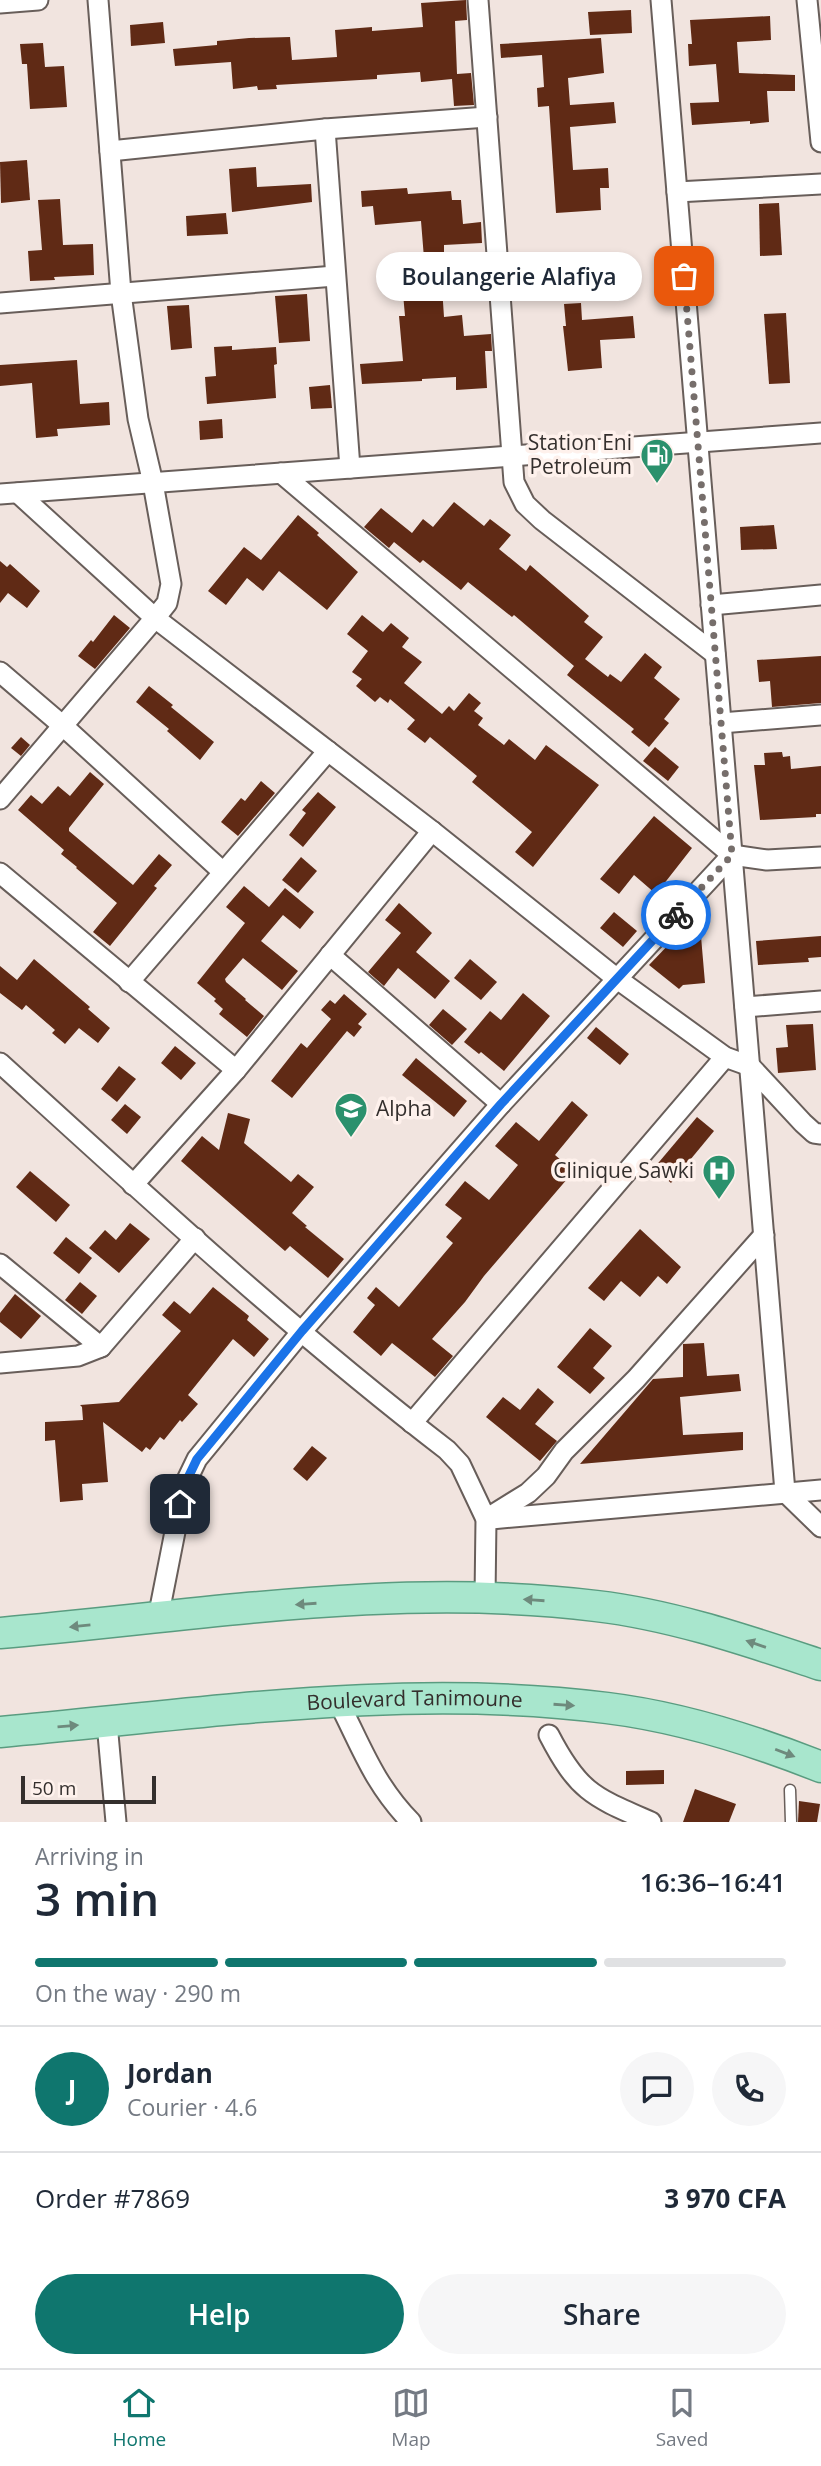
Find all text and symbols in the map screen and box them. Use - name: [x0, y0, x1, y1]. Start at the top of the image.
- pin: [654, 246, 714, 306]
- callout: Boulangerie Alafiya: [376, 252, 642, 300]
- icon: bag: [665, 257, 703, 295]
- text: Boulangerie Alafiya: [401, 260, 617, 292]
- place label: Station Eni Petroleum: [528, 428, 632, 480]
- fuel station icon: Station Eni Petroleum: [638, 436, 676, 485]
- courier: [641, 880, 711, 950]
- icon: bike: [657, 896, 695, 934]
- school or university icon: Alpha: [332, 1090, 370, 1139]
- place label: Alpha: [376, 1094, 432, 1122]
- hospital icon: Clinique Sawki: [700, 1152, 738, 1201]
- place label: Clinique Sawki: [553, 1156, 694, 1184]
- pin: [150, 1474, 210, 1534]
- icon: home: [161, 1485, 199, 1523]
- one-way arrow: [522, 1594, 544, 1605]
- one-way arrow: [295, 1599, 317, 1610]
- one-way arrow: [69, 1620, 91, 1631]
- one-way arrow: [746, 1638, 767, 1649]
- street label: Boulevard Tanimoune: [305, 1683, 523, 1716]
- one-way arrow: [553, 1699, 575, 1710]
- one-way arrow: [57, 1720, 79, 1731]
- one-way arrow: [775, 1747, 796, 1758]
- scale bar: [21, 1773, 156, 1805]
- text: 50 m: [32, 1775, 76, 1801]
- text: Arriving in: [35, 1840, 144, 1872]
- text: 16:36–16:41: [640, 1864, 786, 1900]
- text: 3 min: [35, 1867, 159, 1929]
- text: On the way · 290 m: [35, 1977, 241, 2009]
- button: chat: [620, 2052, 694, 2126]
- button: phone: [712, 2052, 786, 2126]
- text: Jordan: [127, 2055, 213, 2091]
- text: J: [68, 2071, 76, 2107]
- text: Courier · 4.6: [127, 2091, 257, 2123]
- text: Order #7869: [35, 2180, 190, 2216]
- text: 3 970 CFA: [664, 2180, 786, 2216]
- button: Help: [35, 2274, 404, 2354]
- button: Share: [418, 2274, 786, 2354]
- tab: Home: [113, 2384, 166, 2452]
- tab: Map: [391, 2384, 431, 2452]
- tab: Saved: [656, 2384, 708, 2452]

